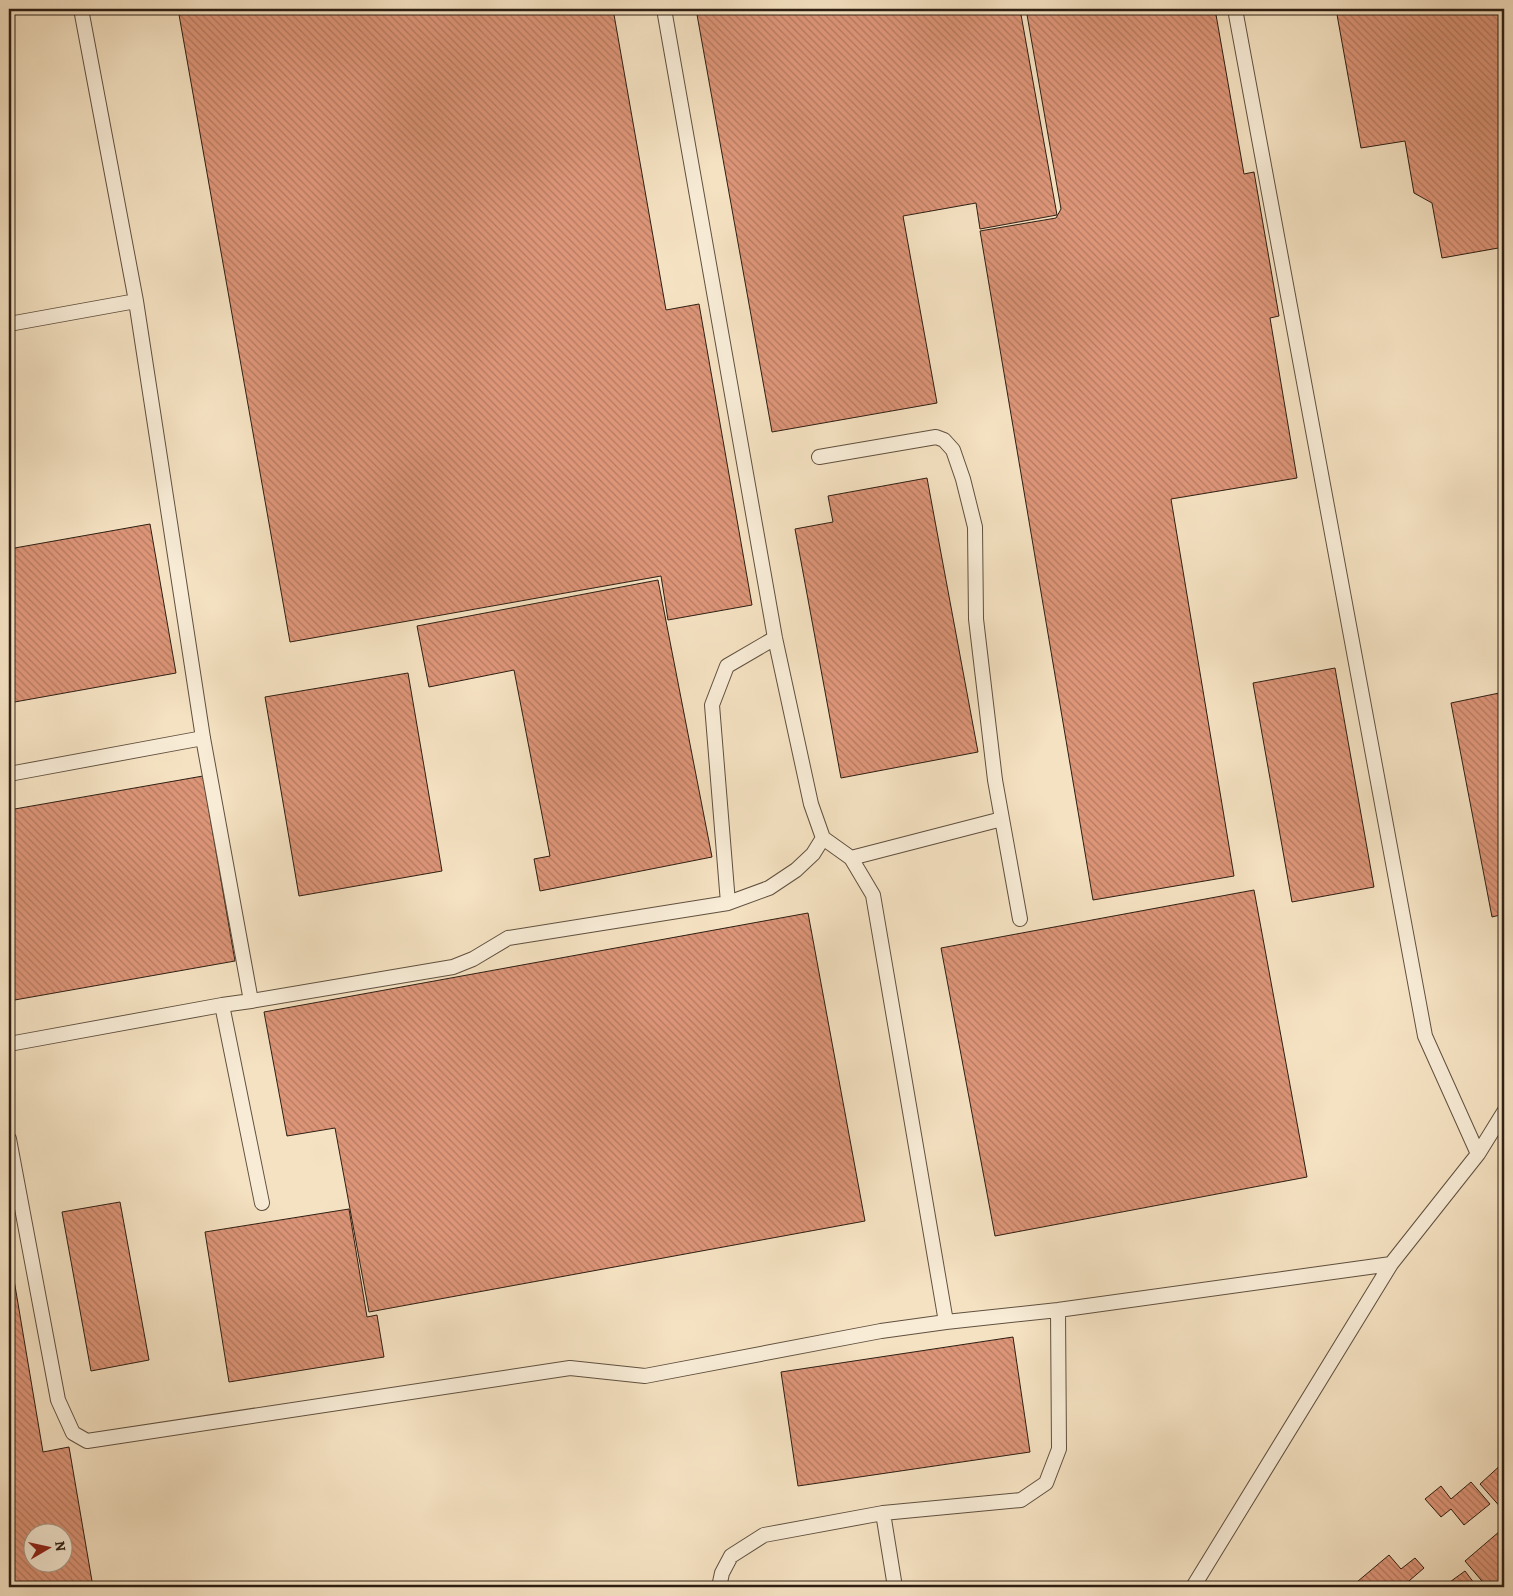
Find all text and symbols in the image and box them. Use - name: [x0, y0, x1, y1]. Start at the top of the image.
- north arrow: [22, 1524, 72, 1574]
- text: N: [50, 1540, 71, 1553]

